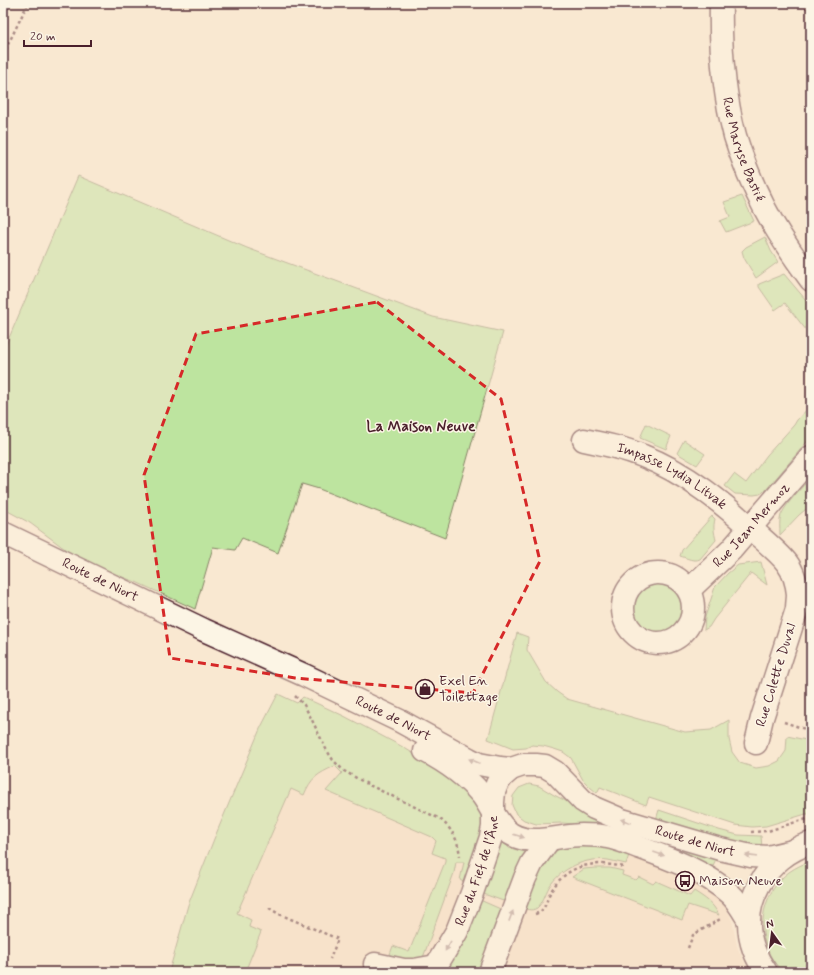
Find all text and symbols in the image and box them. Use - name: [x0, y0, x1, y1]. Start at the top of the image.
- scale bar: [24, 22, 91, 48]
- text: 20 m: [30, 29, 56, 45]
- street label: Rue Maryse Bastié: [718, 96, 769, 204]
- district label: La Maison Neuve: [366, 417, 476, 437]
- street label: Impasse Lydia Litvak: [615, 439, 731, 513]
- street label: Rue Jean Mermoz: [709, 479, 794, 572]
- street label: Route de Niort: [59, 554, 142, 606]
- street label: Rue Colette Duval: [752, 621, 800, 729]
- place label: Exel En Toilettage: [439, 672, 498, 706]
- shop icon: Exel En Toilettage: [414, 678, 436, 700]
- street label: Route de Niort: [352, 692, 435, 746]
- one-way arrow: [468, 758, 480, 765]
- street label: Rue du Fief de l'Âne: [451, 815, 502, 929]
- one-way arrow: [619, 818, 631, 824]
- street label: Route de Niort: [653, 821, 737, 861]
- one-way arrow: [513, 834, 525, 840]
- one-way arrow: [654, 852, 666, 858]
- one-way arrow: [745, 853, 757, 859]
- bus stop icon: Maison Neuve: [674, 870, 696, 892]
- place label: Maison Neuve: [699, 872, 783, 890]
- one-way arrow: [508, 910, 514, 922]
- north arrow: [752, 913, 792, 953]
- text: N: [765, 917, 775, 932]
- one-way arrow: [444, 941, 451, 952]

